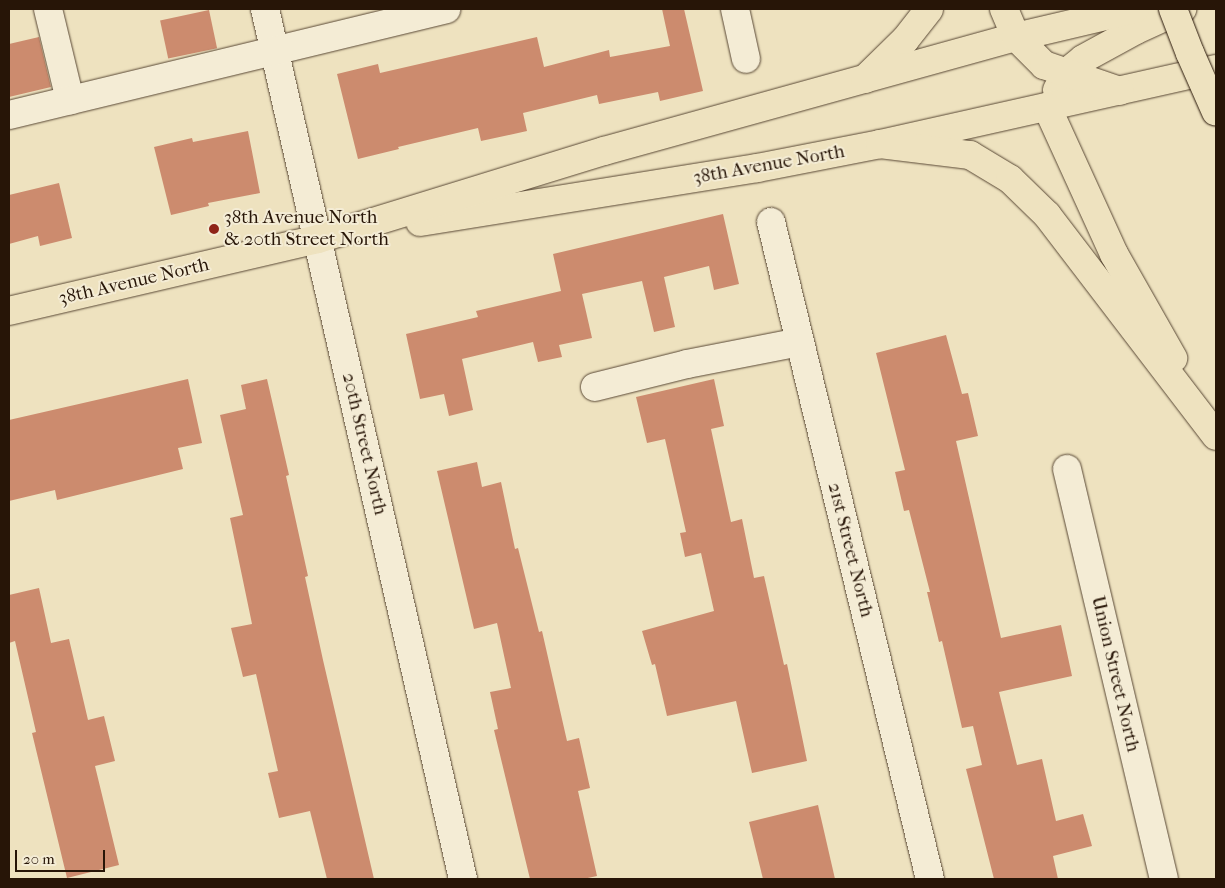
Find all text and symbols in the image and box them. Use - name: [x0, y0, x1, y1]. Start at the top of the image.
- street label: 38th Avenue North: [691, 140, 847, 190]
- place label: 38th Avenue North & 20th Street North: [224, 207, 389, 251]
- marker: 38th Avenue North & 20th Street North: [208, 223, 220, 235]
- street label: 38th Avenue North: [57, 254, 211, 310]
- street label: 20th Street North: [337, 371, 391, 517]
- street label: 21st Street North: [822, 480, 878, 620]
- street label: Union Street North: [1086, 594, 1144, 754]
- scale bar: [18, 840, 108, 872]
- text: 20 m: [23, 850, 55, 868]

